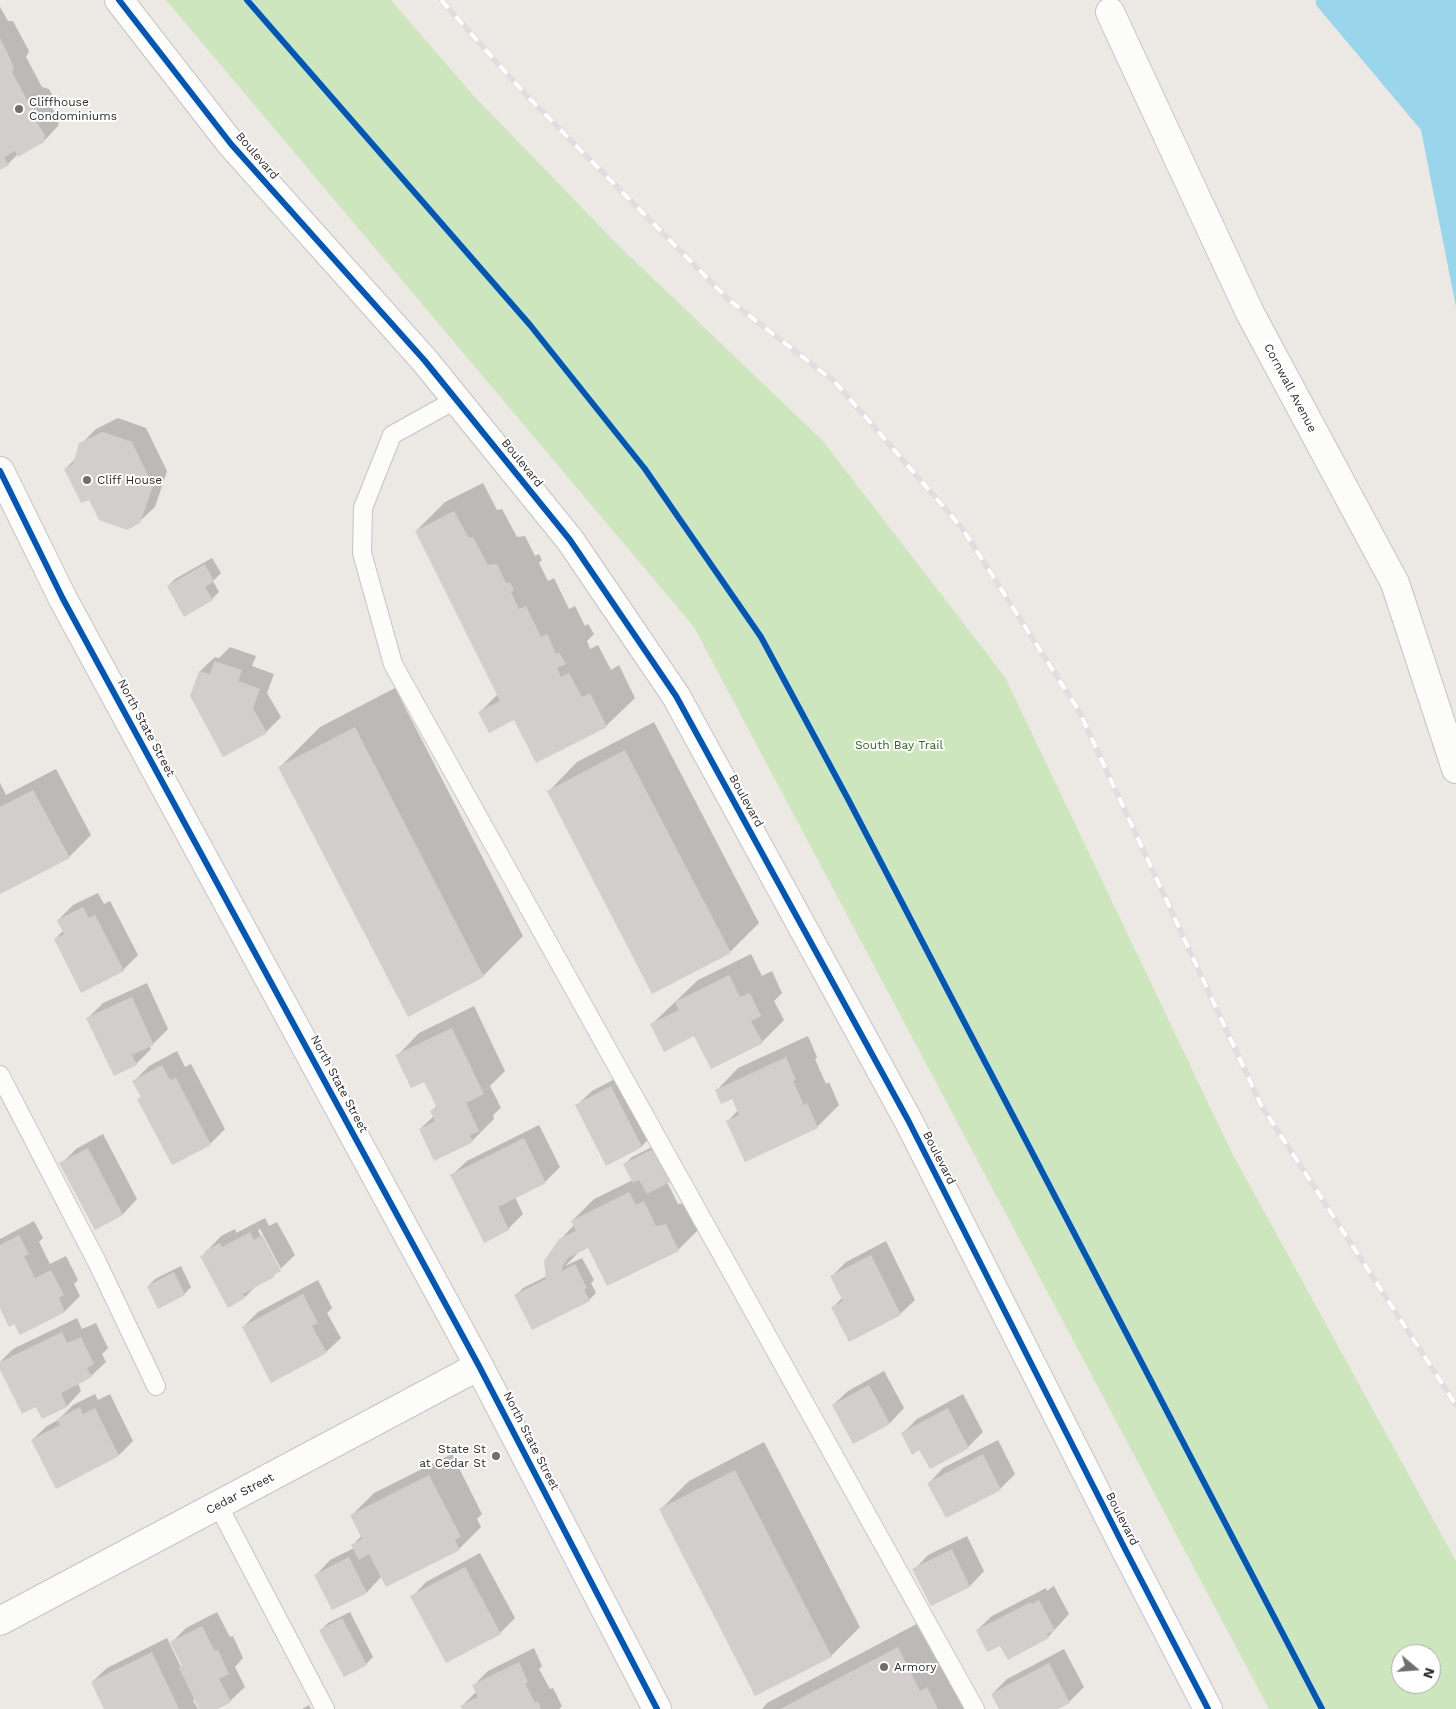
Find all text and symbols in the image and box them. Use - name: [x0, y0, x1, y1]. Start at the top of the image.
- place label: Cliffhouse Condominiums: [29, 95, 117, 123]
- marker: Cliffhouse Condominiums: [13, 103, 25, 115]
- street label: Boulevard: [233, 129, 281, 183]
- street label: Cornwall Avenue: [1261, 341, 1319, 435]
- street label: Boulevard: [498, 436, 546, 490]
- place label: Cliff House: [97, 473, 162, 487]
- marker: Cliff House: [81, 474, 93, 486]
- street label: North State Street: [114, 677, 178, 779]
- park label: South Bay Trail: [855, 738, 943, 752]
- street label: Boulevard: [726, 772, 766, 830]
- street label: North State Street: [307, 1033, 371, 1135]
- street label: Boulevard: [919, 1129, 959, 1187]
- street label: North State Street: [500, 1389, 562, 1493]
- place label: State St at Cedar St: [419, 1442, 486, 1470]
- marker: State St at Cedar St: [490, 1450, 502, 1462]
- street label: Cedar Street: [204, 1470, 276, 1518]
- street label: Boulevard: [1102, 1490, 1142, 1548]
- north arrow: [1391, 1644, 1441, 1694]
- place label: Armory: [894, 1660, 937, 1674]
- marker: Armory: [878, 1661, 890, 1673]
- text: N: [1420, 1666, 1439, 1681]

